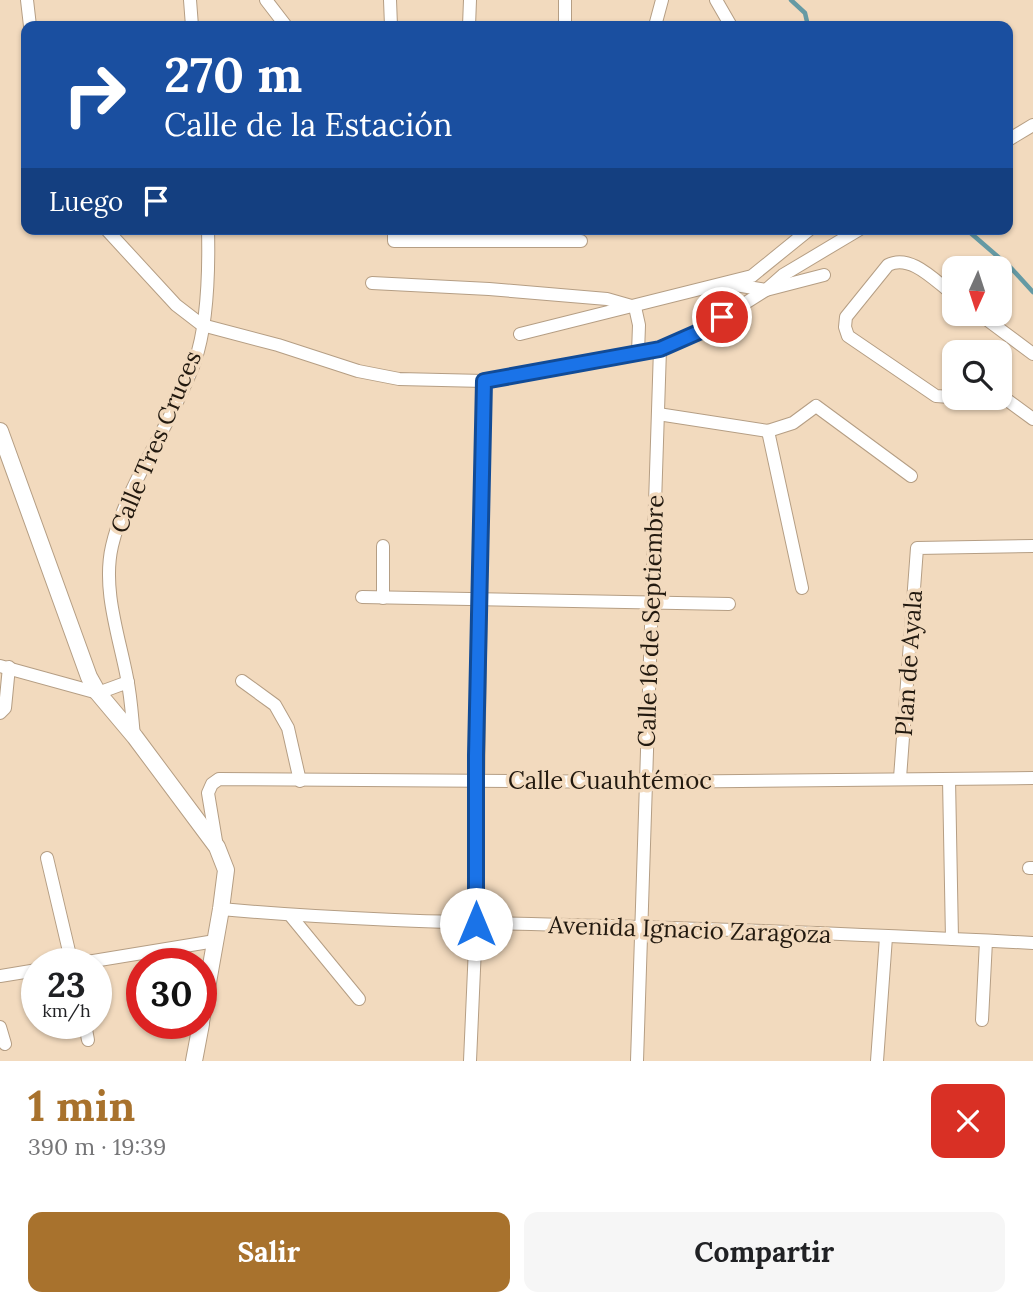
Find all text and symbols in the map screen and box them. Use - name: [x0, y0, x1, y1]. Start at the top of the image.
- text: 270 m: [164, 43, 302, 105]
- icon: right: [49, 49, 140, 140]
- text: Calle de la Estación: [164, 104, 452, 145]
- icon: arrive: [137, 182, 175, 220]
- text: Luego: [49, 185, 123, 218]
- north arrow: [942, 256, 1012, 326]
- map controls: [942, 256, 1012, 410]
- pin: [692, 287, 752, 347]
- icon: arrive: [703, 298, 741, 336]
- button: search: [942, 340, 1012, 410]
- street label: Calle Tres Cruces: [103, 346, 208, 538]
- street label: Calle 16 de Septiembre: [631, 494, 670, 748]
- street label: Plan de Ayala: [888, 589, 929, 737]
- street label: Calle Cuauhtémoc: [508, 765, 712, 796]
- position arrow: [439, 887, 513, 961]
- street label: Avenida Ignacio Zaragoza: [547, 909, 832, 950]
- speed limit sign: 30: [126, 948, 217, 1039]
- text: 23: [47, 962, 86, 1007]
- text: km/h: [42, 999, 91, 1022]
- text: 1 min: [28, 1079, 135, 1133]
- button: close: [931, 1084, 1005, 1158]
- text: 390 m · 19:39: [28, 1132, 166, 1161]
- button: Salir: [28, 1212, 510, 1292]
- button: Compartir: [524, 1212, 1005, 1292]

